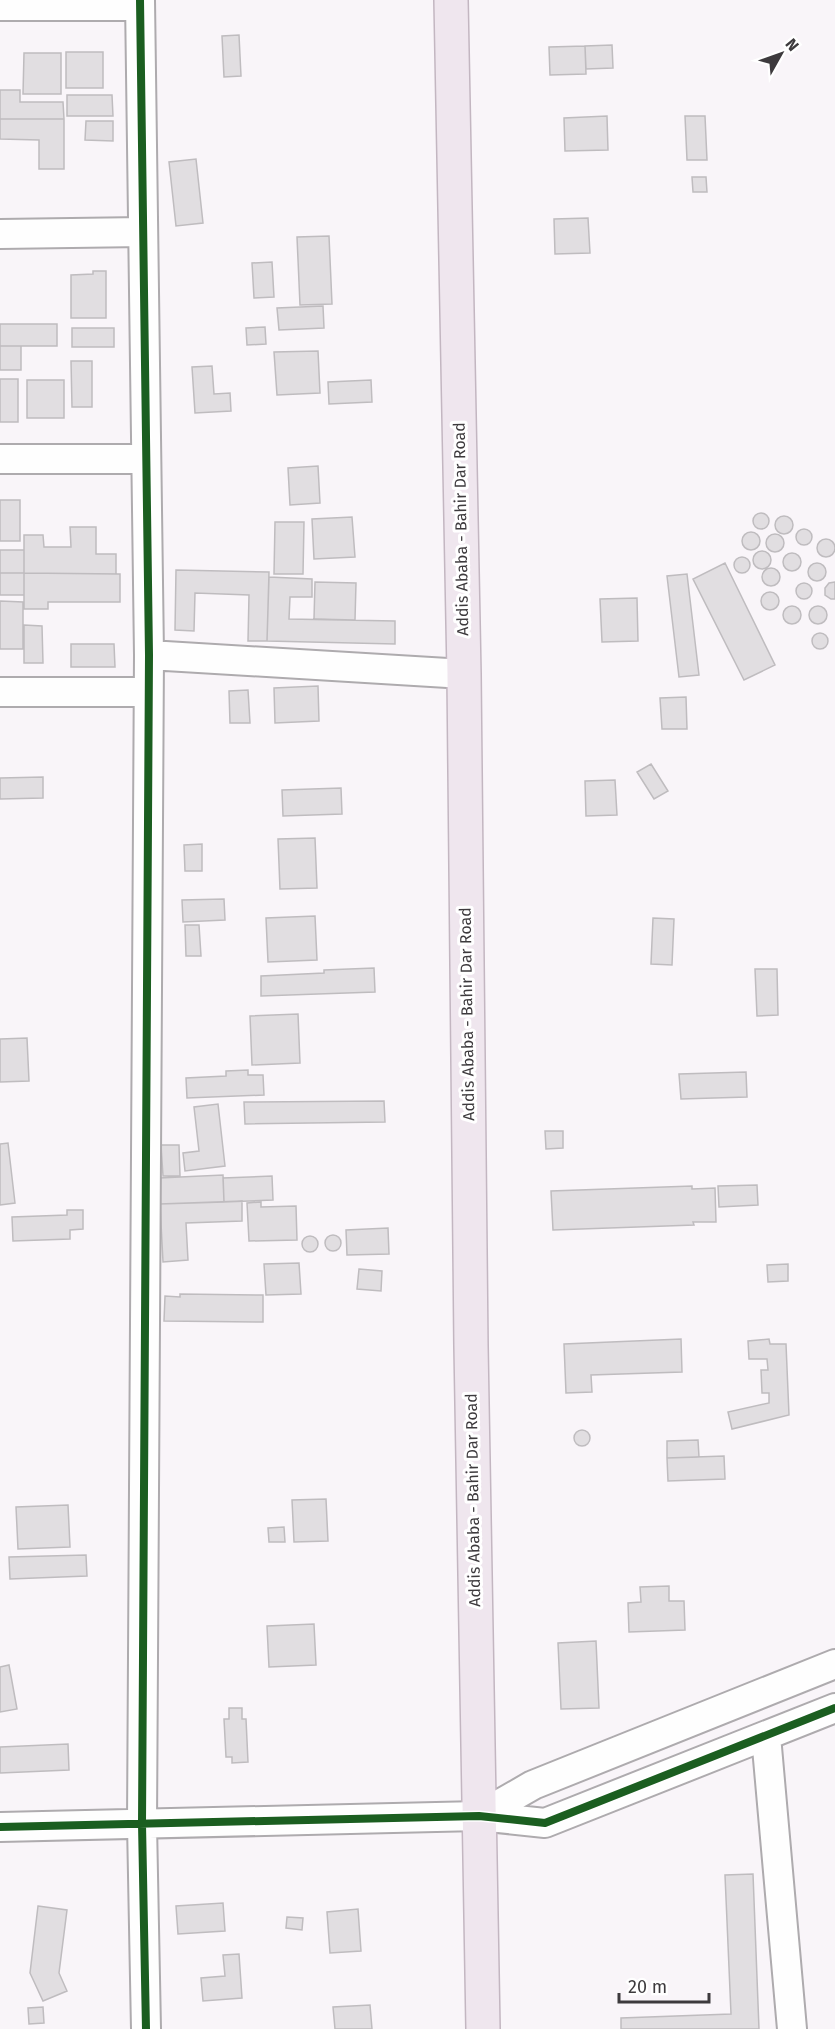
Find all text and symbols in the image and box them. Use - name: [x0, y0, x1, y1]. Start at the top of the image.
- north arrow: [751, 24, 811, 84]
- text: N: [781, 35, 803, 55]
- street label: Addis Ababa - Bahir Dar Road: [450, 422, 472, 636]
- street label: Addis Ababa - Bahir Dar Road: [456, 907, 478, 1121]
- street label: Addis Ababa - Bahir Dar Road: [462, 1393, 484, 1607]
- scale bar: [619, 1966, 709, 2004]
- text: 20 m: [628, 1976, 667, 1998]

